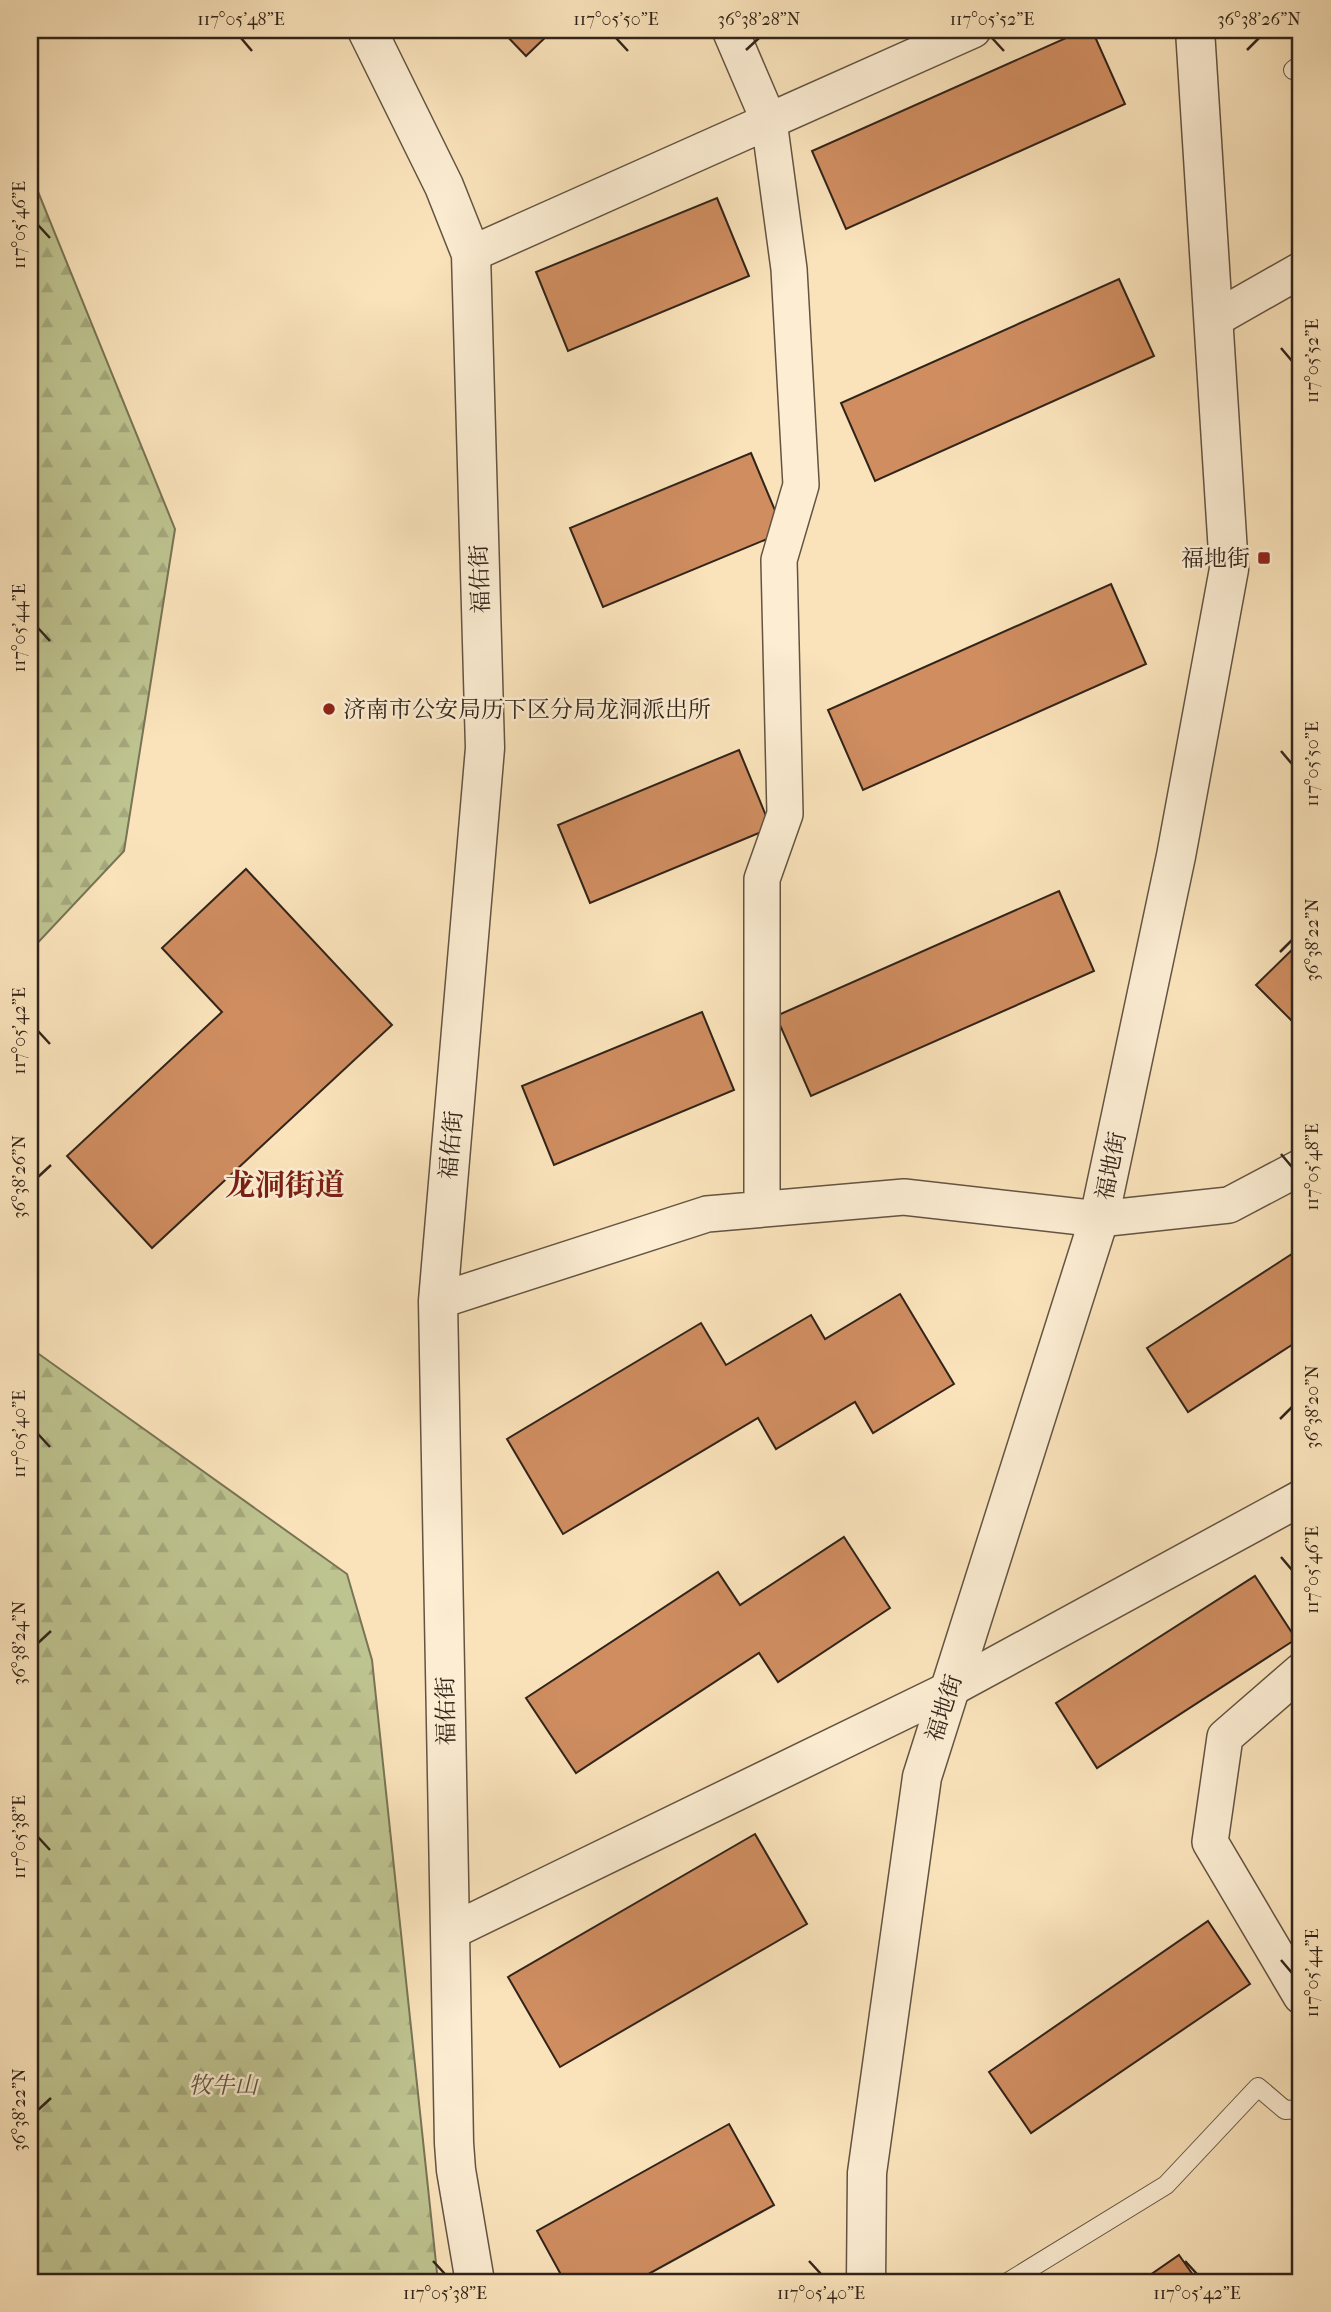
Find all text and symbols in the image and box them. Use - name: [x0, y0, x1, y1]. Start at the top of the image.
- text: 117°05'48"E: [197, 9, 285, 30]
- text: 117°05'50"E: [573, 9, 659, 30]
- text: 36°38'28"N: [718, 9, 801, 30]
- text: 117°05'52"E: [950, 9, 1034, 30]
- text: 36°38'26"N: [1217, 9, 1301, 30]
- text: 117°05'46"E: [9, 181, 30, 269]
- text: 117°05'52"E: [1302, 319, 1323, 403]
- street label: 福佑街: [465, 544, 495, 614]
- place label: 福地街: [1181, 545, 1250, 572]
- marker: 福地街: [1256, 550, 1272, 566]
- text: 117°05'44"E: [9, 583, 30, 673]
- place label: 济南市公安局历下区分局龙洞派出所: [343, 696, 711, 723]
- marker: 济南市公安局历下区分局龙洞派出所: [321, 701, 337, 717]
- text: 117°05'50"E: [1302, 721, 1323, 807]
- text: 36°38'22"N: [1302, 898, 1323, 982]
- text: 117°05'42"E: [9, 987, 30, 1075]
- street label: 福佑街: [435, 1109, 467, 1181]
- text: 117°05'48"E: [1302, 1123, 1323, 1211]
- street label: 福地街: [1091, 1129, 1131, 1203]
- text: 36°38'26"N: [9, 1135, 30, 1219]
- district label: 龙洞街道: [225, 1168, 345, 1203]
- text: 36°38'20"N: [1302, 1365, 1323, 1449]
- text: 117°05'40"E: [9, 1390, 30, 1478]
- text: 117°05'46"E: [1302, 1526, 1323, 1614]
- text: 36°38'24"N: [9, 1600, 30, 1685]
- street label: 福地街: [920, 1671, 968, 1745]
- street label: 福佑街: [432, 1676, 460, 1746]
- text: 117°05'38"E: [9, 1795, 30, 1879]
- text: 117°05'44"E: [1302, 1928, 1323, 2018]
- text: 36°38'22"N: [9, 2068, 30, 2152]
- park label: 牧牛山: [189, 2072, 260, 2099]
- text: 117°05'38"E: [403, 2283, 487, 2304]
- text: 117°05'40"E: [777, 2283, 865, 2304]
- text: 117°05'42"E: [1153, 2283, 1241, 2304]

